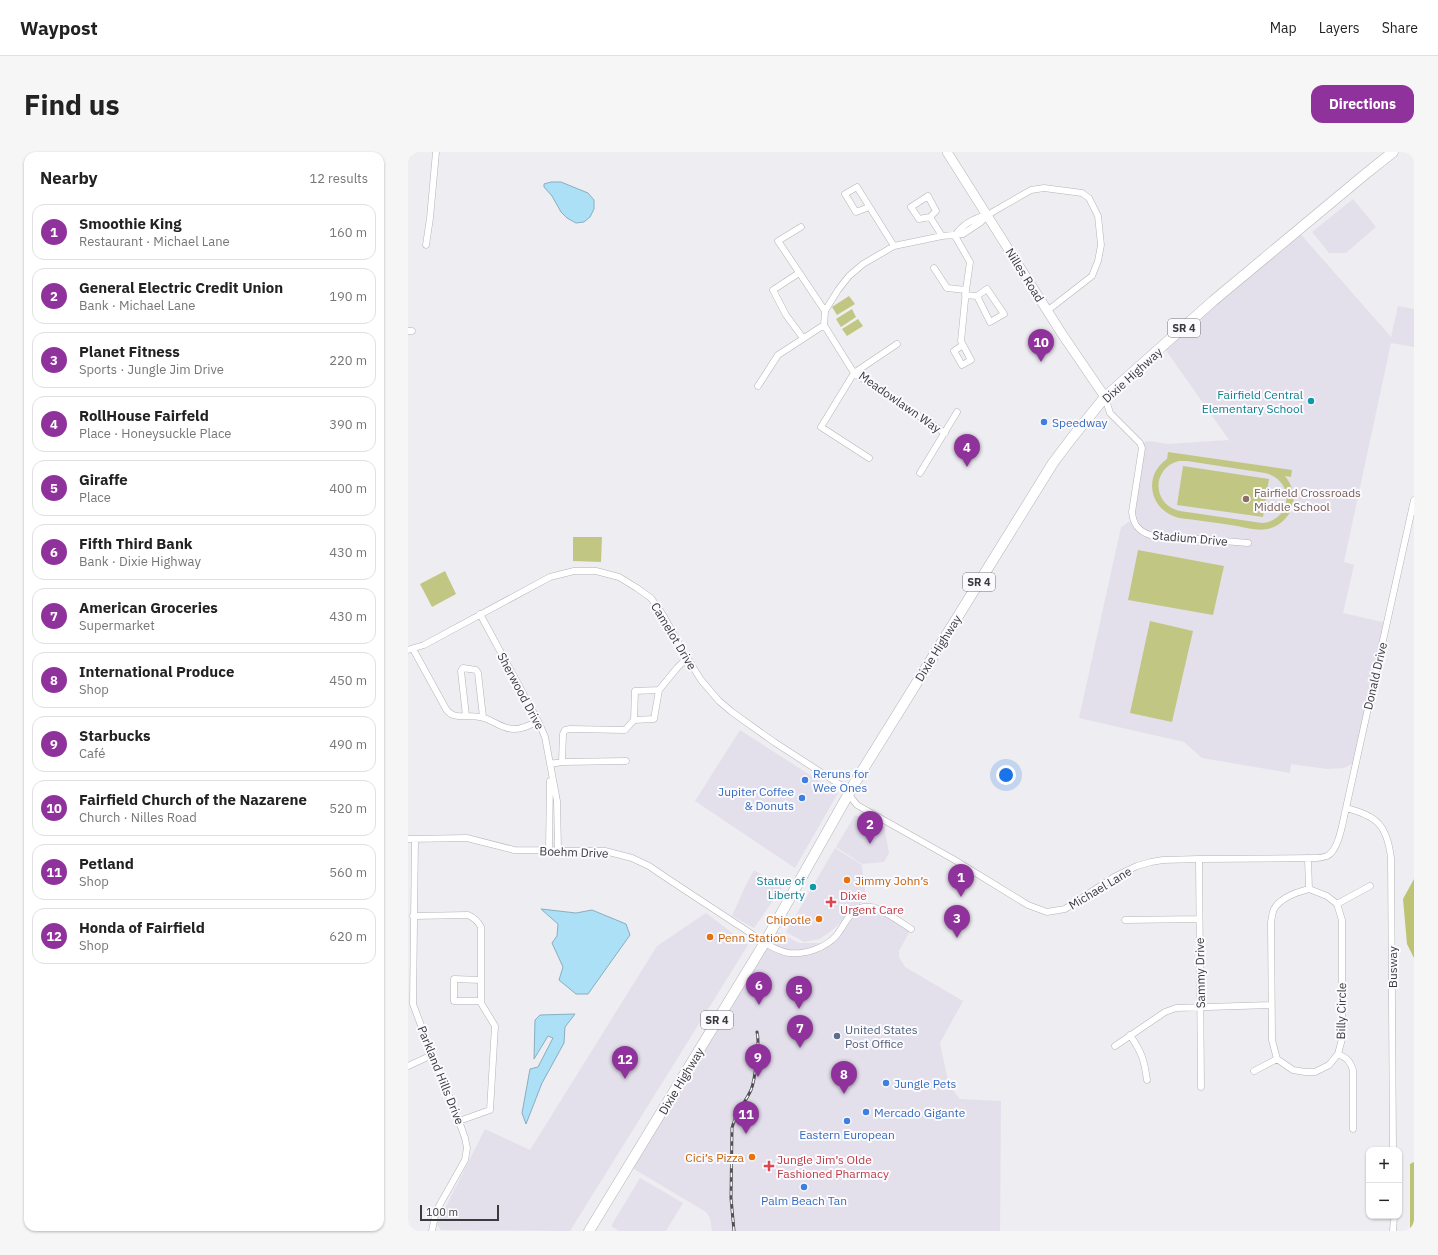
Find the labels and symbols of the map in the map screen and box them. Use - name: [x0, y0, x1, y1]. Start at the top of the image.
- street label: Nilles Road: [1003, 245, 1047, 305]
- road number: SR 4: [1168, 319, 1200, 337]
- pin: 10: [1028, 329, 1054, 362]
- street label: Dixie Highway: [1099, 344, 1165, 406]
- street label: Meadowlawn Way: [856, 368, 944, 436]
- place label: Fairfield Central Elementary School: [1202, 387, 1303, 416]
- marker: Fairfield Central Elementary School: [1306, 396, 1316, 406]
- place label: Speedway: [1052, 415, 1108, 430]
- marker: Speedway: [1039, 417, 1049, 427]
- pin: 4: [954, 434, 980, 467]
- place label: Fairfield Crossroads Middle School: [1254, 485, 1361, 514]
- marker: Fairfield Crossroads Middle School: [1241, 494, 1251, 504]
- street label: Stadium Drive: [1152, 527, 1229, 549]
- road number: SR 4: [963, 573, 995, 591]
- street label: Camelot Drive: [648, 600, 700, 673]
- street label: Dixie Highway: [912, 612, 964, 684]
- street label: Donald Drive: [1360, 640, 1390, 711]
- street label: Sherwood Drive: [494, 650, 548, 732]
- your location: [996, 765, 1016, 785]
- place label: Reruns for Wee Ones: [813, 766, 869, 795]
- marker: Reruns for Wee Ones: [800, 775, 810, 785]
- place label: Jupiter Coffee & Donuts: [718, 784, 794, 813]
- marker: Jupiter Coffee & Donuts: [797, 793, 807, 803]
- pin: 2: [857, 811, 883, 844]
- street label: Boehm Drive: [539, 843, 609, 861]
- street label: Michael Lane: [1066, 863, 1134, 913]
- pin: 1: [948, 864, 974, 897]
- place label: Statue of Liberty: [756, 873, 805, 902]
- place label: Jimmy John’s: [855, 873, 929, 888]
- marker: Jimmy John’s: [842, 875, 852, 885]
- marker: Statue of Liberty: [808, 882, 818, 892]
- place label: Dixie Urgent Care: [840, 888, 904, 917]
- marker: Dixie Urgent Care: [825, 896, 837, 908]
- pin: 3: [944, 905, 970, 938]
- place label: Chipotle: [766, 912, 811, 927]
- marker: Chipotle: [814, 914, 824, 924]
- place label: Penn Station: [718, 930, 786, 945]
- marker: Penn Station: [705, 932, 715, 942]
- street label: Sammy Drive: [1192, 937, 1208, 1009]
- street label: Busway: [1385, 946, 1400, 988]
- pin: 6: [746, 972, 772, 1005]
- pin: 5: [786, 976, 812, 1009]
- street label: Billy Circle: [1333, 982, 1349, 1039]
- road number: SR 4: [701, 1011, 733, 1029]
- pin: 7: [787, 1015, 813, 1048]
- place label: United States Post Office: [845, 1022, 918, 1051]
- street label: Parkland Hills Drive: [414, 1023, 468, 1127]
- marker: United States Post Office: [832, 1031, 842, 1041]
- pin: 9: [745, 1044, 771, 1077]
- street label: Dixie Highway: [655, 1045, 707, 1117]
- pin: 12: [612, 1046, 638, 1079]
- pin: 8: [831, 1061, 857, 1094]
- place label: Jungle Pets: [894, 1076, 957, 1091]
- marker: Jungle Pets: [881, 1078, 891, 1088]
- pin: 11: [733, 1101, 759, 1134]
- place label: Mercado Gigante: [874, 1105, 966, 1120]
- marker: Mercado Gigante: [861, 1107, 871, 1117]
- marker: Eastern European: [842, 1116, 852, 1126]
- place label: Eastern European: [799, 1127, 895, 1142]
- place label: Cici’s Pizza: [685, 1150, 745, 1165]
- marker: Cici’s Pizza: [747, 1152, 757, 1162]
- place label: Jungle Jim’s Olde Fashioned Pharmacy: [777, 1152, 889, 1181]
- marker: Jungle Jim’s Olde Fashioned Pharmacy: [764, 1161, 774, 1171]
- marker: Palm Beach Tan: [799, 1182, 809, 1192]
- place label: Palm Beach Tan: [761, 1193, 847, 1208]
- scale bar: [420, 1203, 499, 1222]

